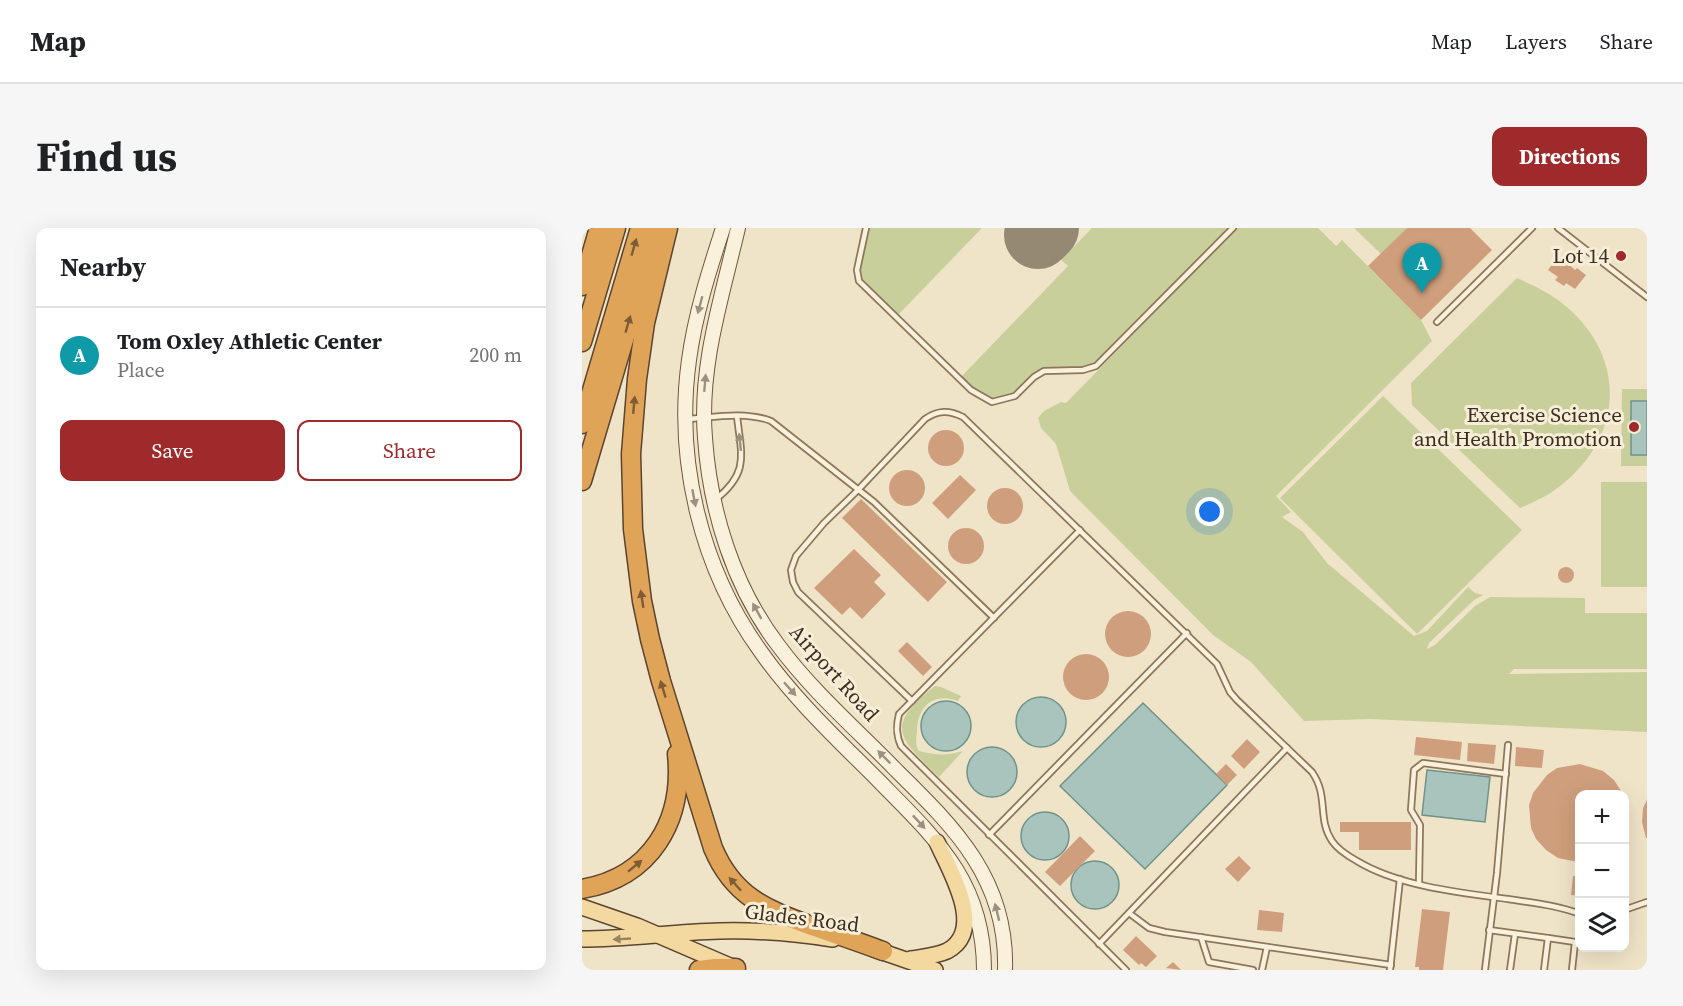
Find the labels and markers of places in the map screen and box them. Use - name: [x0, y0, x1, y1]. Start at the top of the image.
- place label: Lot 14: [1552, 241, 1609, 270]
- pin: A: [1402, 244, 1442, 293]
- marker: Lot 14: [1614, 249, 1628, 263]
- place label: Exercise Science and Health Promotion: [1414, 400, 1622, 453]
- marker: Exercise Science and Health Promotion: [1627, 420, 1641, 434]

